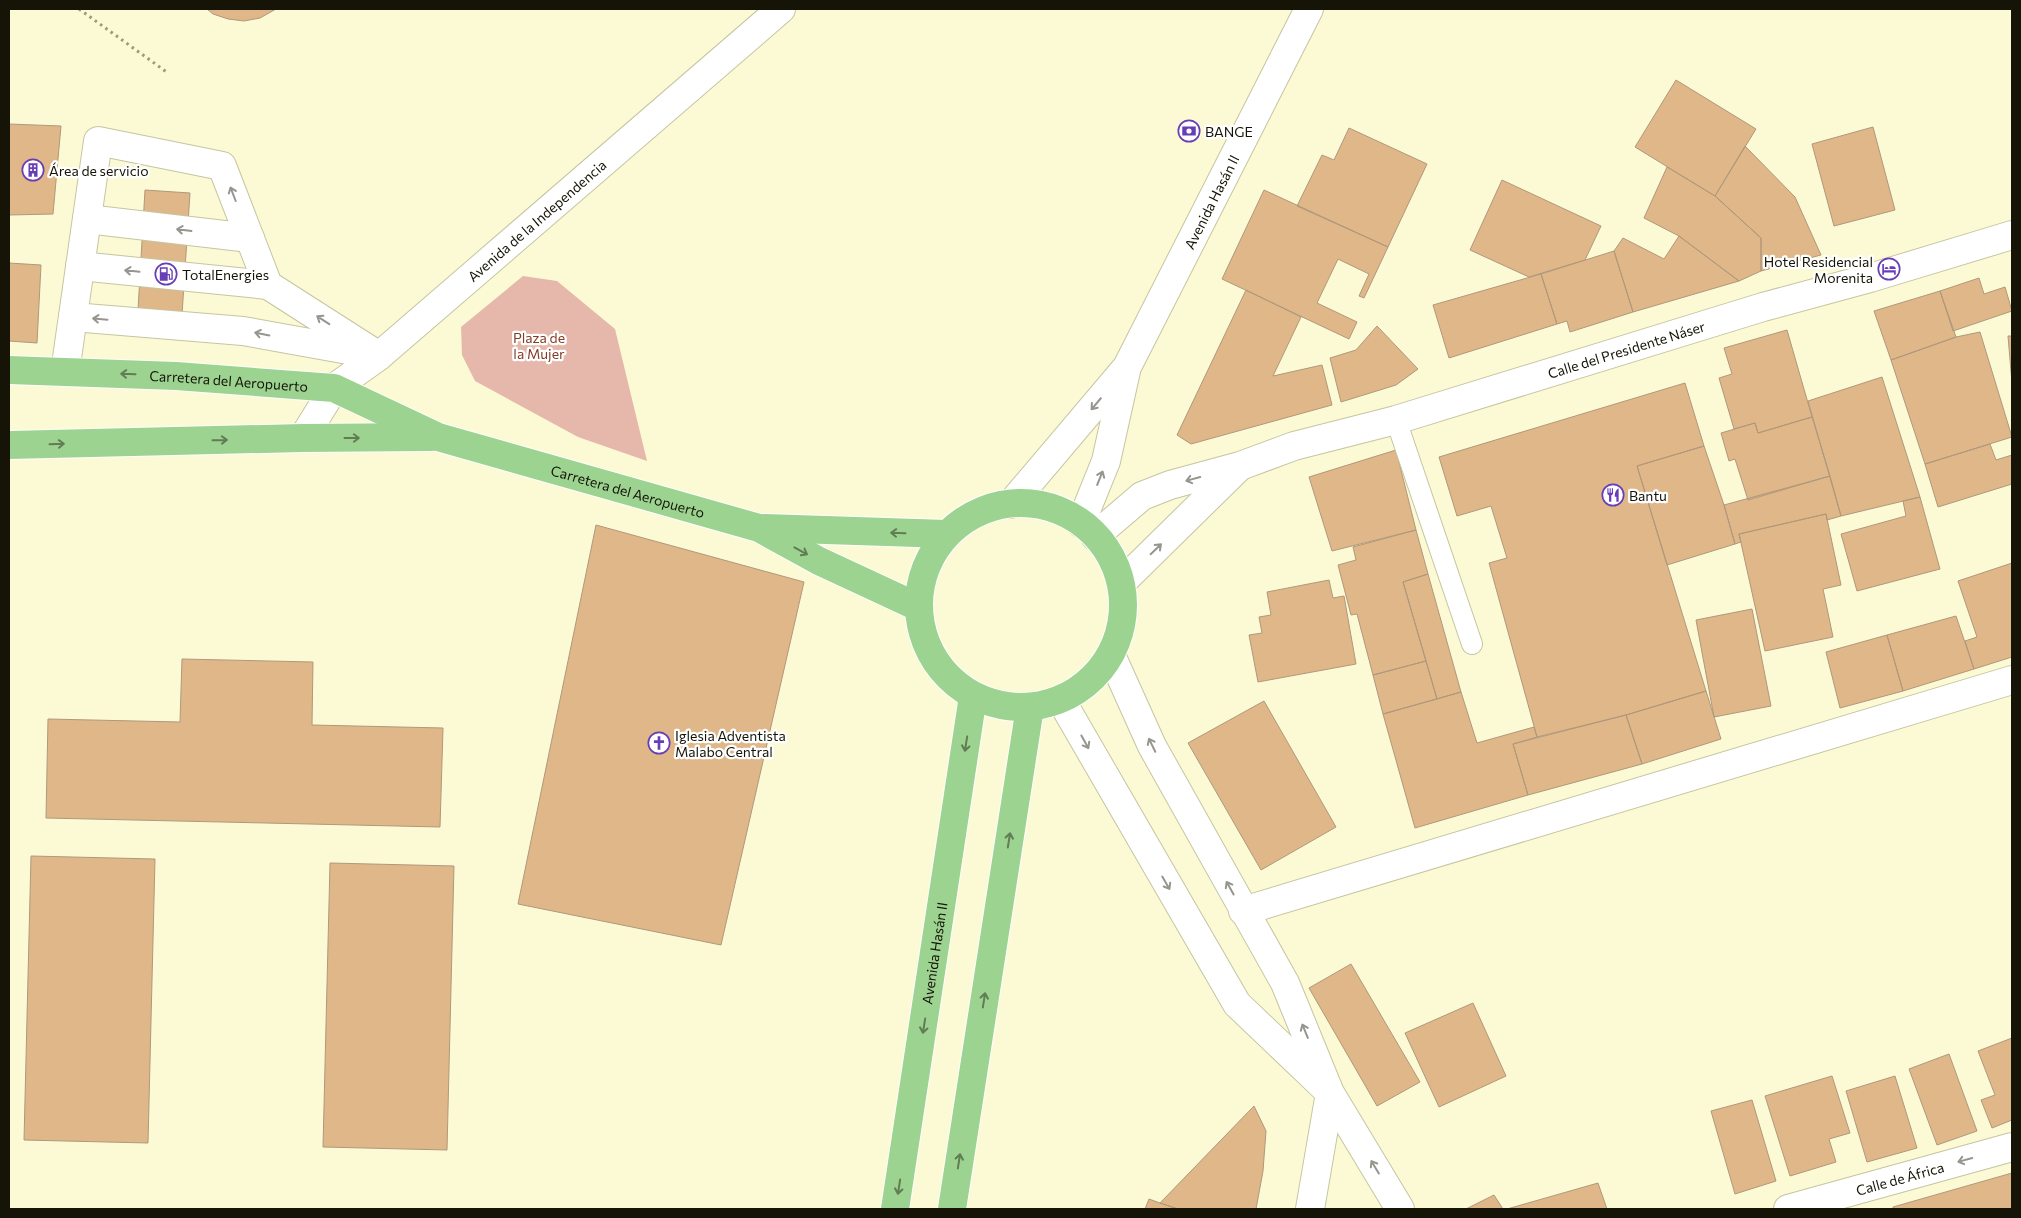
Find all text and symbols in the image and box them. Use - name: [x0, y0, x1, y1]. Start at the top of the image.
- bank icon: BANGE: [1177, 119, 1201, 143]
- place label: BANGE: [1205, 123, 1253, 140]
- street label: Avenida Hasán II: [1180, 152, 1242, 252]
- street label: Avenida de la Independencia: [464, 156, 609, 285]
- building icon: Área de servicio: [21, 158, 45, 182]
- place label: Área de servicio: [49, 162, 149, 179]
- one-way arrow: [228, 187, 237, 202]
- one-way arrow: [176, 225, 192, 235]
- place label: Hotel Residencial Morenita: [1764, 253, 1873, 286]
- hotel icon: Hotel Residencial Morenita: [1877, 257, 1901, 281]
- fuel station icon: TotalEnergies: [154, 262, 178, 286]
- one-way arrow: [125, 266, 141, 276]
- place label: TotalEnergies: [182, 266, 269, 283]
- one-way arrow: [92, 314, 108, 324]
- one-way arrow: [316, 315, 330, 325]
- street label: Calle del Presidente Náser: [1545, 317, 1707, 381]
- one-way arrow: [254, 329, 270, 338]
- park label: Plaza de la Mujer: [513, 329, 565, 362]
- street label: Carretera del Aeropuerto: [149, 367, 309, 395]
- one-way arrow: [120, 369, 136, 379]
- one-way arrow: [1090, 398, 1101, 411]
- one-way arrow: [344, 433, 360, 443]
- one-way arrow: [212, 435, 228, 445]
- one-way arrow: [49, 439, 65, 449]
- street label: Carretera del Aeropuerto: [549, 461, 707, 521]
- one-way arrow: [1096, 470, 1105, 485]
- one-way arrow: [1186, 474, 1202, 484]
- restaurant icon: Bantu: [1601, 483, 1625, 507]
- place label: Bantu: [1629, 487, 1667, 504]
- one-way arrow: [891, 528, 907, 537]
- one-way arrow: [1149, 543, 1162, 555]
- one-way arrow: [794, 547, 808, 557]
- place label: Iglesia Adventista Malabo Central: [675, 727, 786, 760]
- church icon: Iglesia Adventista Malabo Central: [647, 731, 671, 755]
- one-way arrow: [1080, 735, 1090, 750]
- one-way arrow: [961, 736, 971, 752]
- one-way arrow: [1146, 738, 1156, 753]
- one-way arrow: [1005, 832, 1015, 848]
- one-way arrow: [1162, 875, 1172, 890]
- one-way arrow: [1224, 881, 1234, 895]
- street label: Avenida Hasán II: [918, 901, 950, 1005]
- one-way arrow: [979, 993, 989, 1009]
- one-way arrow: [918, 1018, 928, 1034]
- one-way arrow: [1300, 1024, 1309, 1039]
- one-way arrow: [955, 1153, 965, 1169]
- one-way arrow: [1958, 1156, 1974, 1166]
- street label: Calle de África: [1854, 1158, 1946, 1198]
- one-way arrow: [1369, 1161, 1379, 1175]
- one-way arrow: [894, 1178, 904, 1194]

